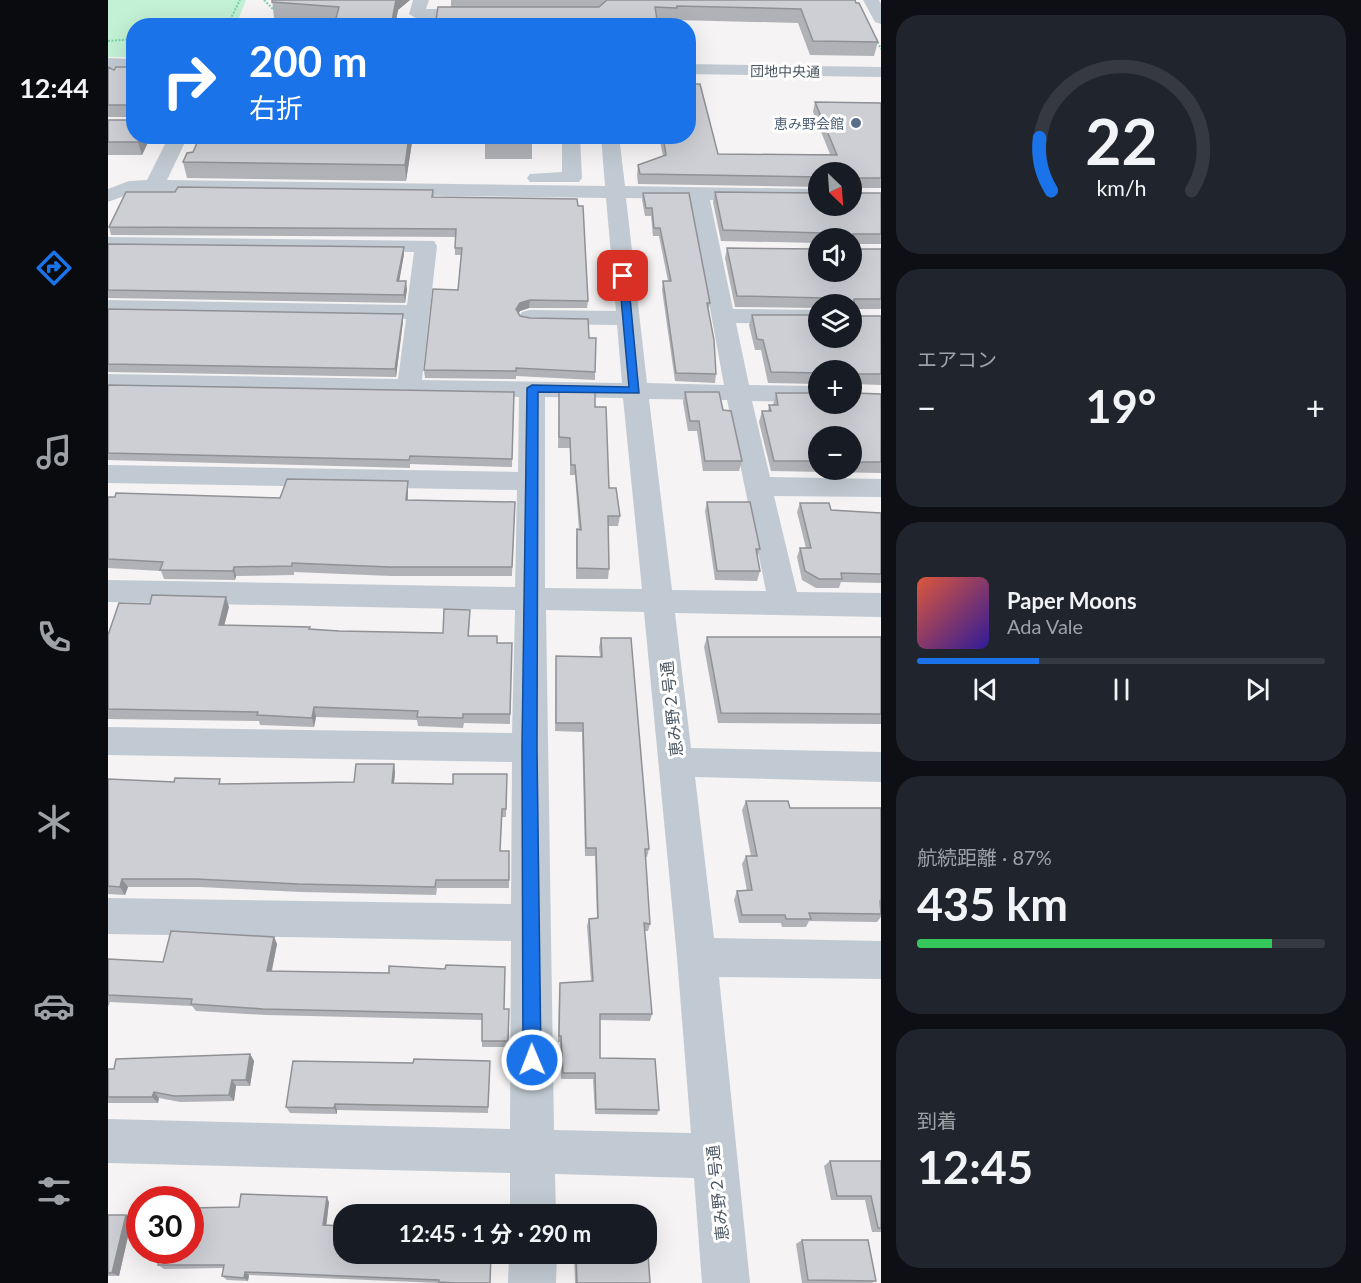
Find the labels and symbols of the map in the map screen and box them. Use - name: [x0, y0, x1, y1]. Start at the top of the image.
- street label: 団地中央通: [750, 62, 820, 80]
- place label: 恵み野会館: [774, 115, 844, 132]
- marker: 恵み野会館: [849, 116, 863, 130]
- north arrow: [808, 162, 862, 216]
- pin: [597, 250, 648, 301]
- street label: 恵み野２号通: [657, 660, 685, 758]
- position arrow: [500, 1028, 564, 1092]
- street label: 恵み野２号通: [703, 1144, 731, 1242]
- speed limit sign: 30: [126, 1186, 204, 1264]

